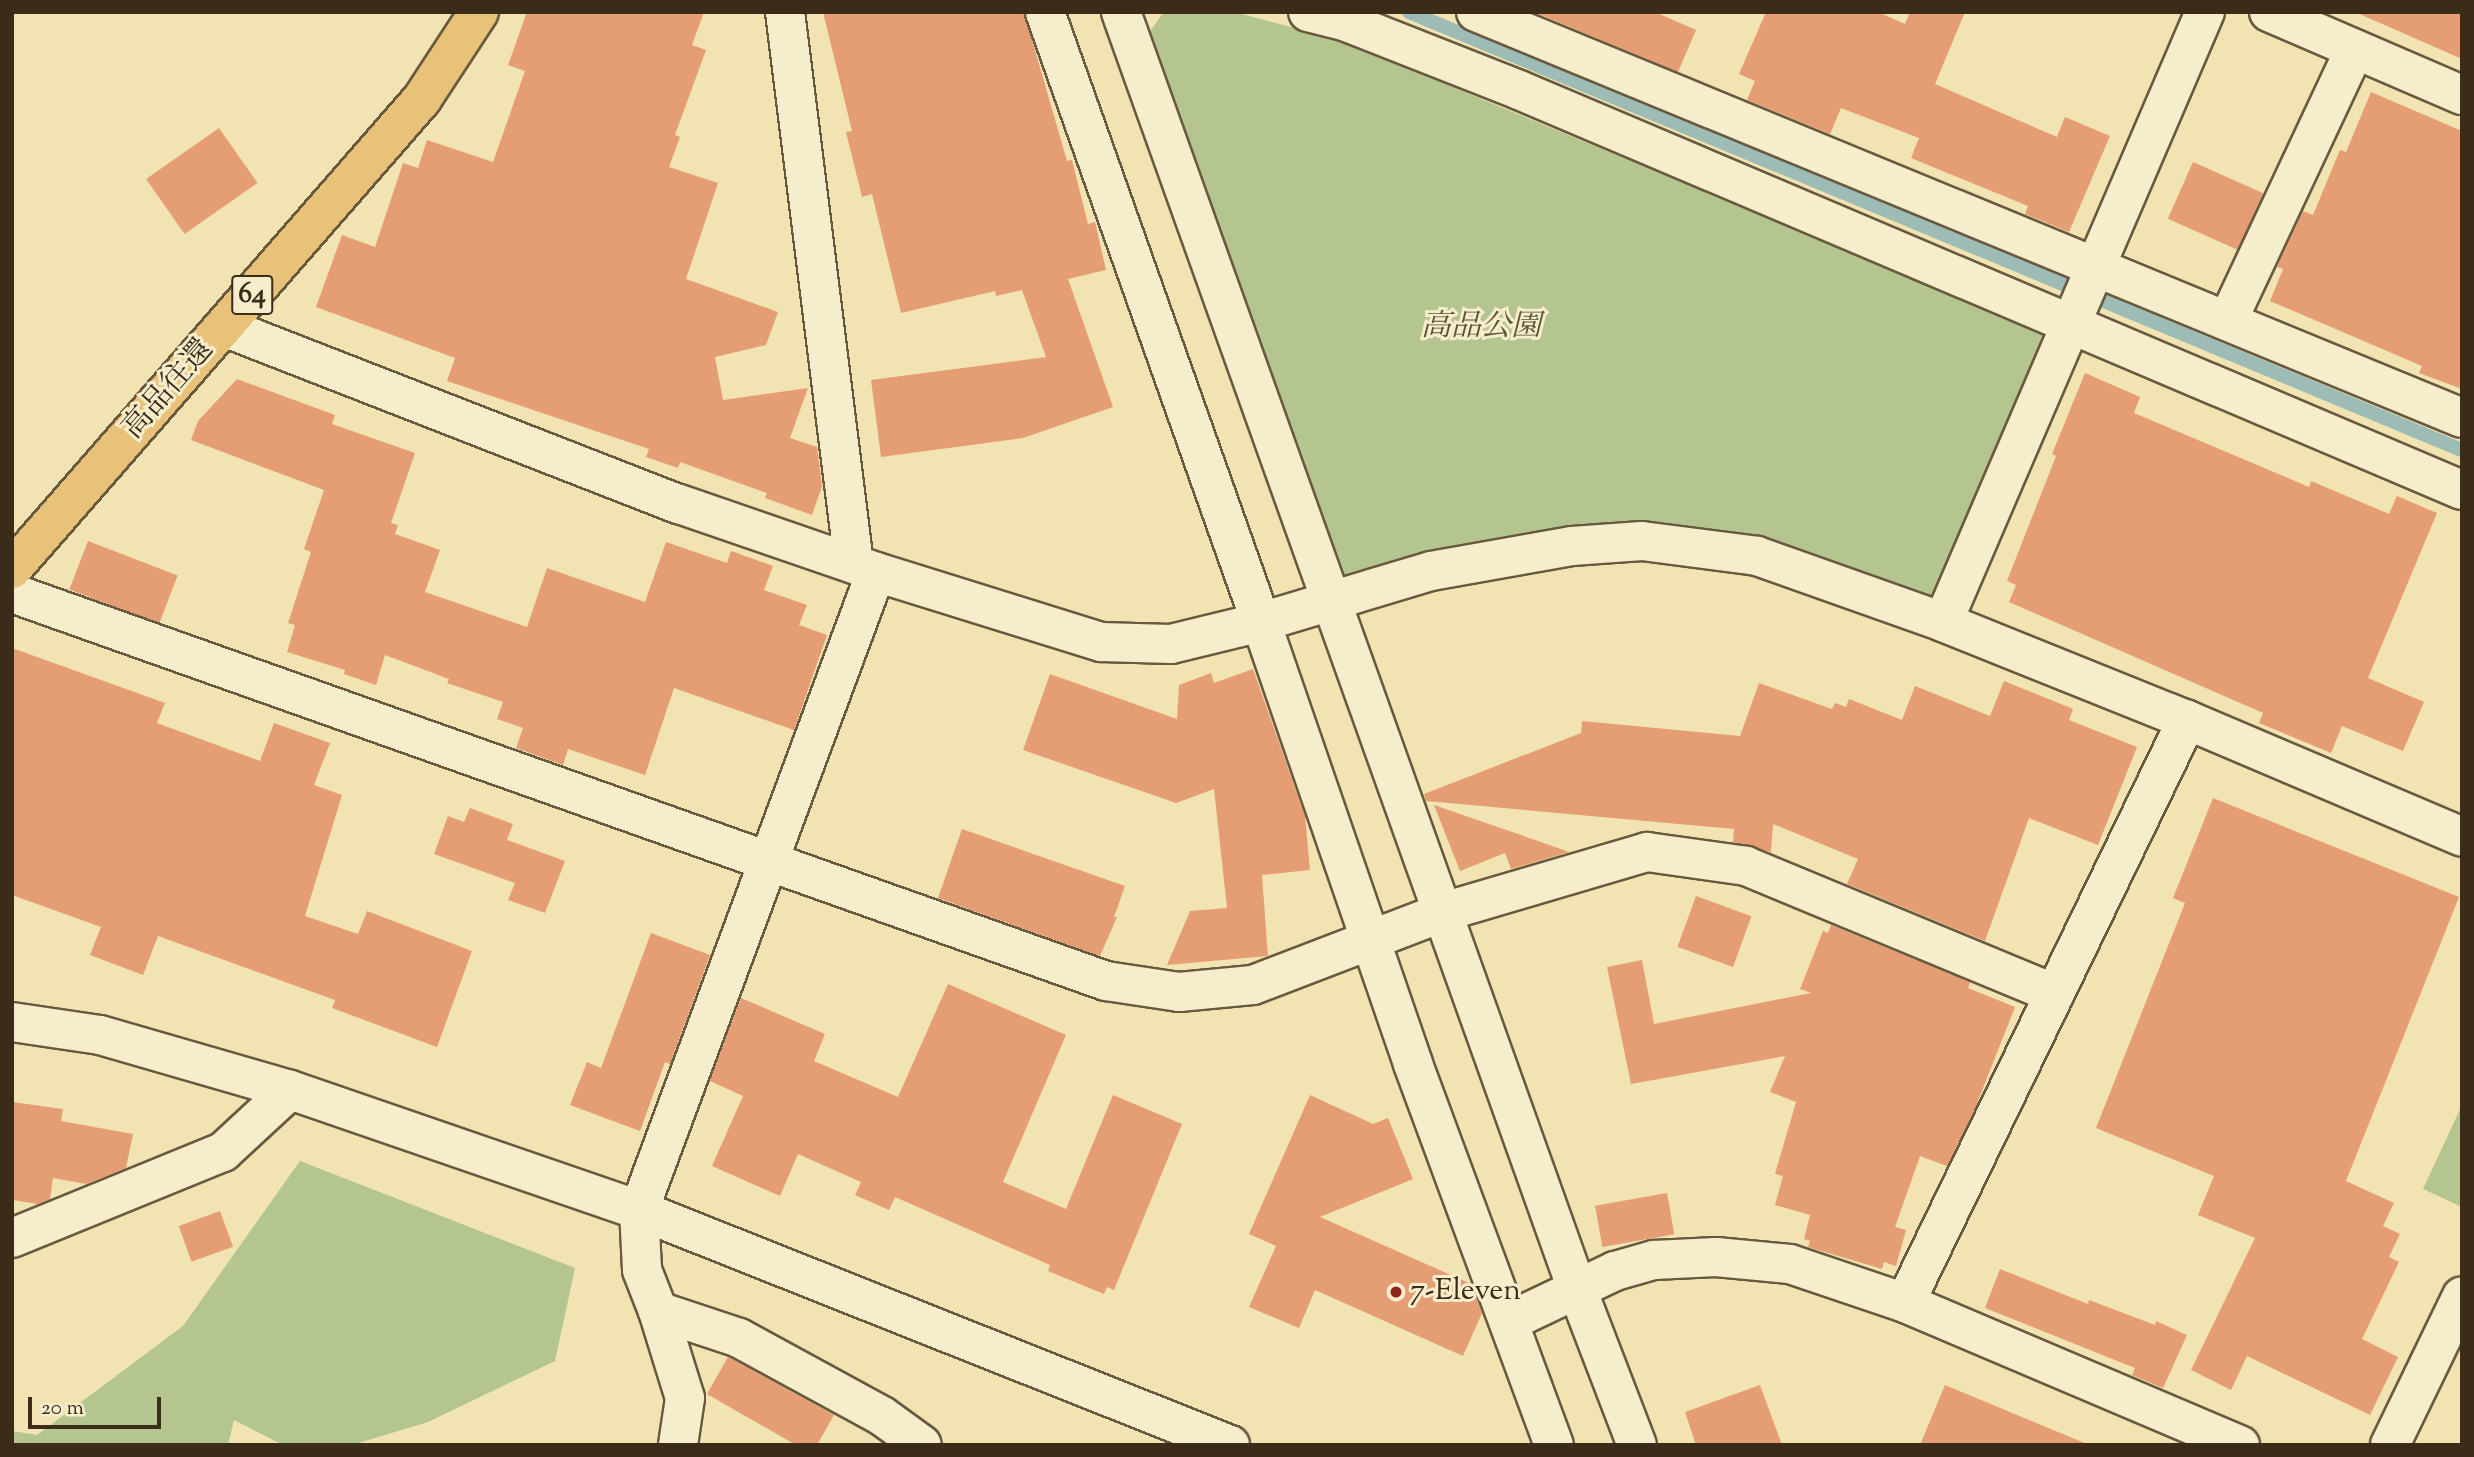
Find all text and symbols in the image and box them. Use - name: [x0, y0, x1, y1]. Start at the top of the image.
- road number: 64: [231, 270, 273, 320]
- park label: 高品公園: [1421, 310, 1541, 346]
- street label: 高品往還: [116, 333, 222, 447]
- place label: 7-Eleven: [1410, 1274, 1521, 1310]
- marker: 7-Eleven: [1388, 1284, 1404, 1300]
- scale bar: [32, 1384, 164, 1428]
- text: 20 m: [41, 1394, 84, 1424]

